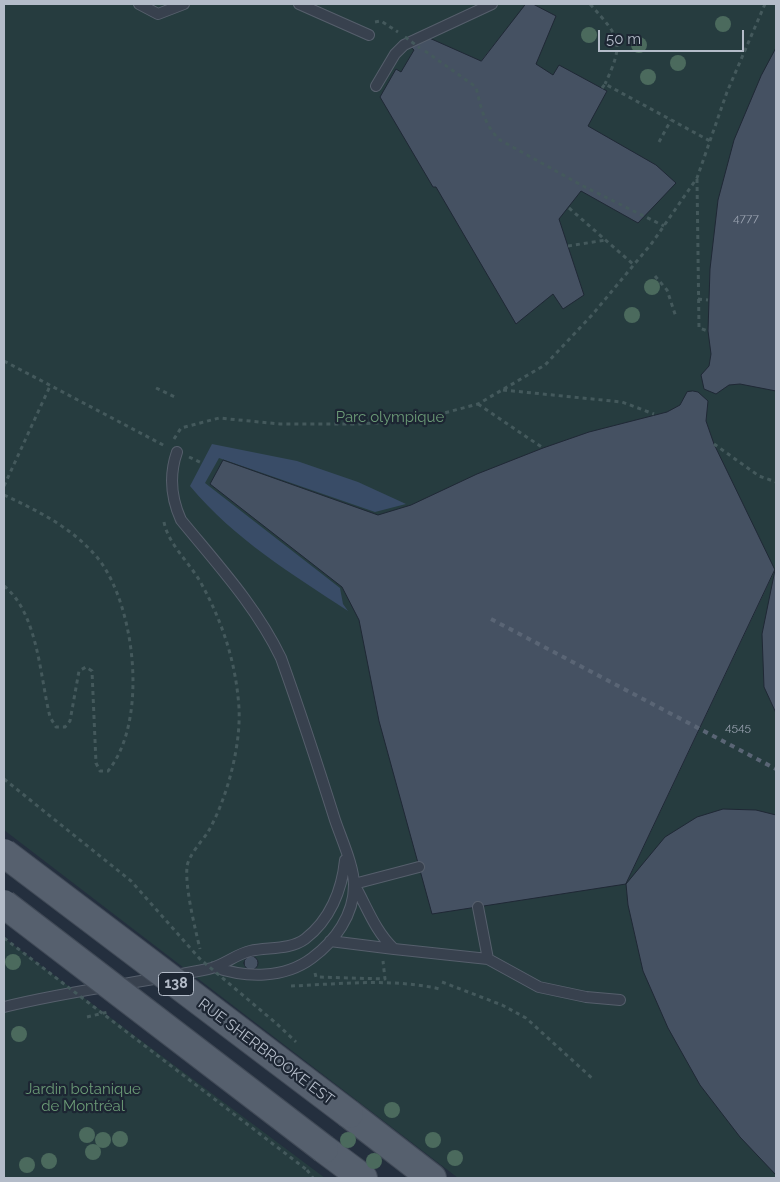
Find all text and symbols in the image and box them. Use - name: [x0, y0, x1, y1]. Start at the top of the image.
- scale bar: [600, 20, 746, 52]
- text: 50 m: [606, 30, 641, 48]
- house number: 4777: [733, 211, 759, 225]
- park label: Parc olympique: [336, 408, 444, 426]
- house number: 4545: [725, 720, 751, 734]
- road number: 138: [158, 972, 194, 996]
- street label: RUE SHERBROOKE EST: [195, 995, 337, 1109]
- park label: Jardin botanique de Montréal: [25, 1080, 141, 1115]

